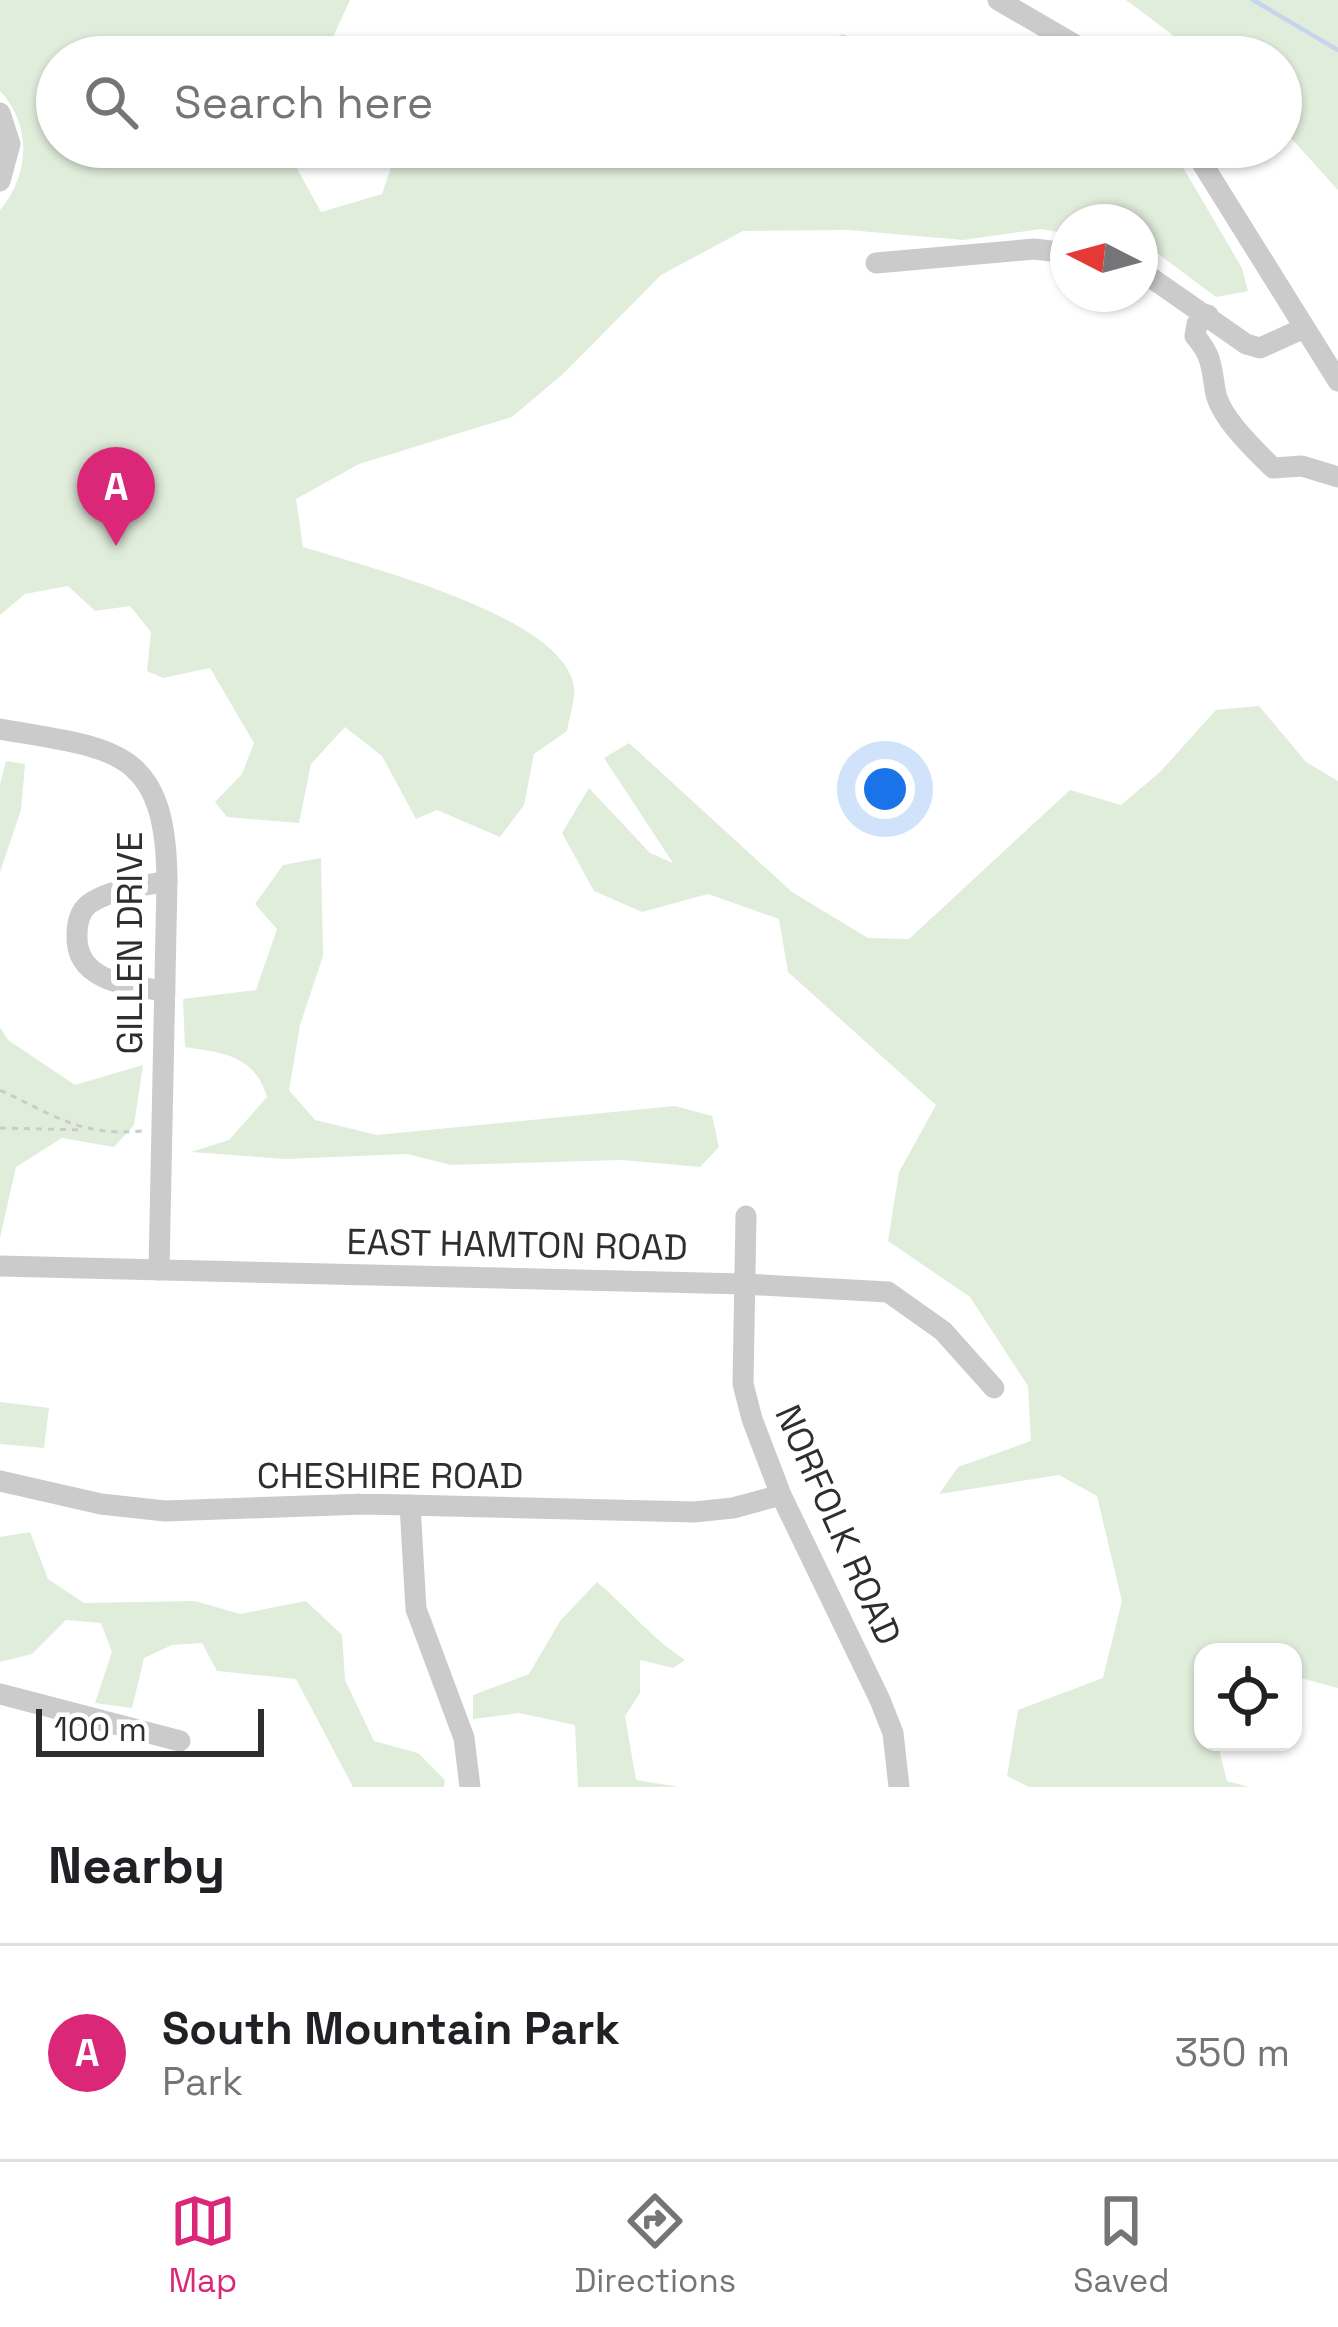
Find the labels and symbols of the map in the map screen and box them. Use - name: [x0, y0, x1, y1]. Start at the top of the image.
- north arrow: [1050, 204, 1158, 312]
- pin: A: [77, 447, 155, 546]
- your location: [855, 759, 915, 819]
- street label: GILLEN DRIVE: [107, 831, 153, 1055]
- street label: EAST HAMTON ROAD: [346, 1219, 688, 1271]
- street label: NORFOLK ROAD: [765, 1398, 911, 1652]
- street label: CHESHIRE ROAD: [257, 1453, 523, 1499]
- scale bar: [36, 1703, 264, 1756]

